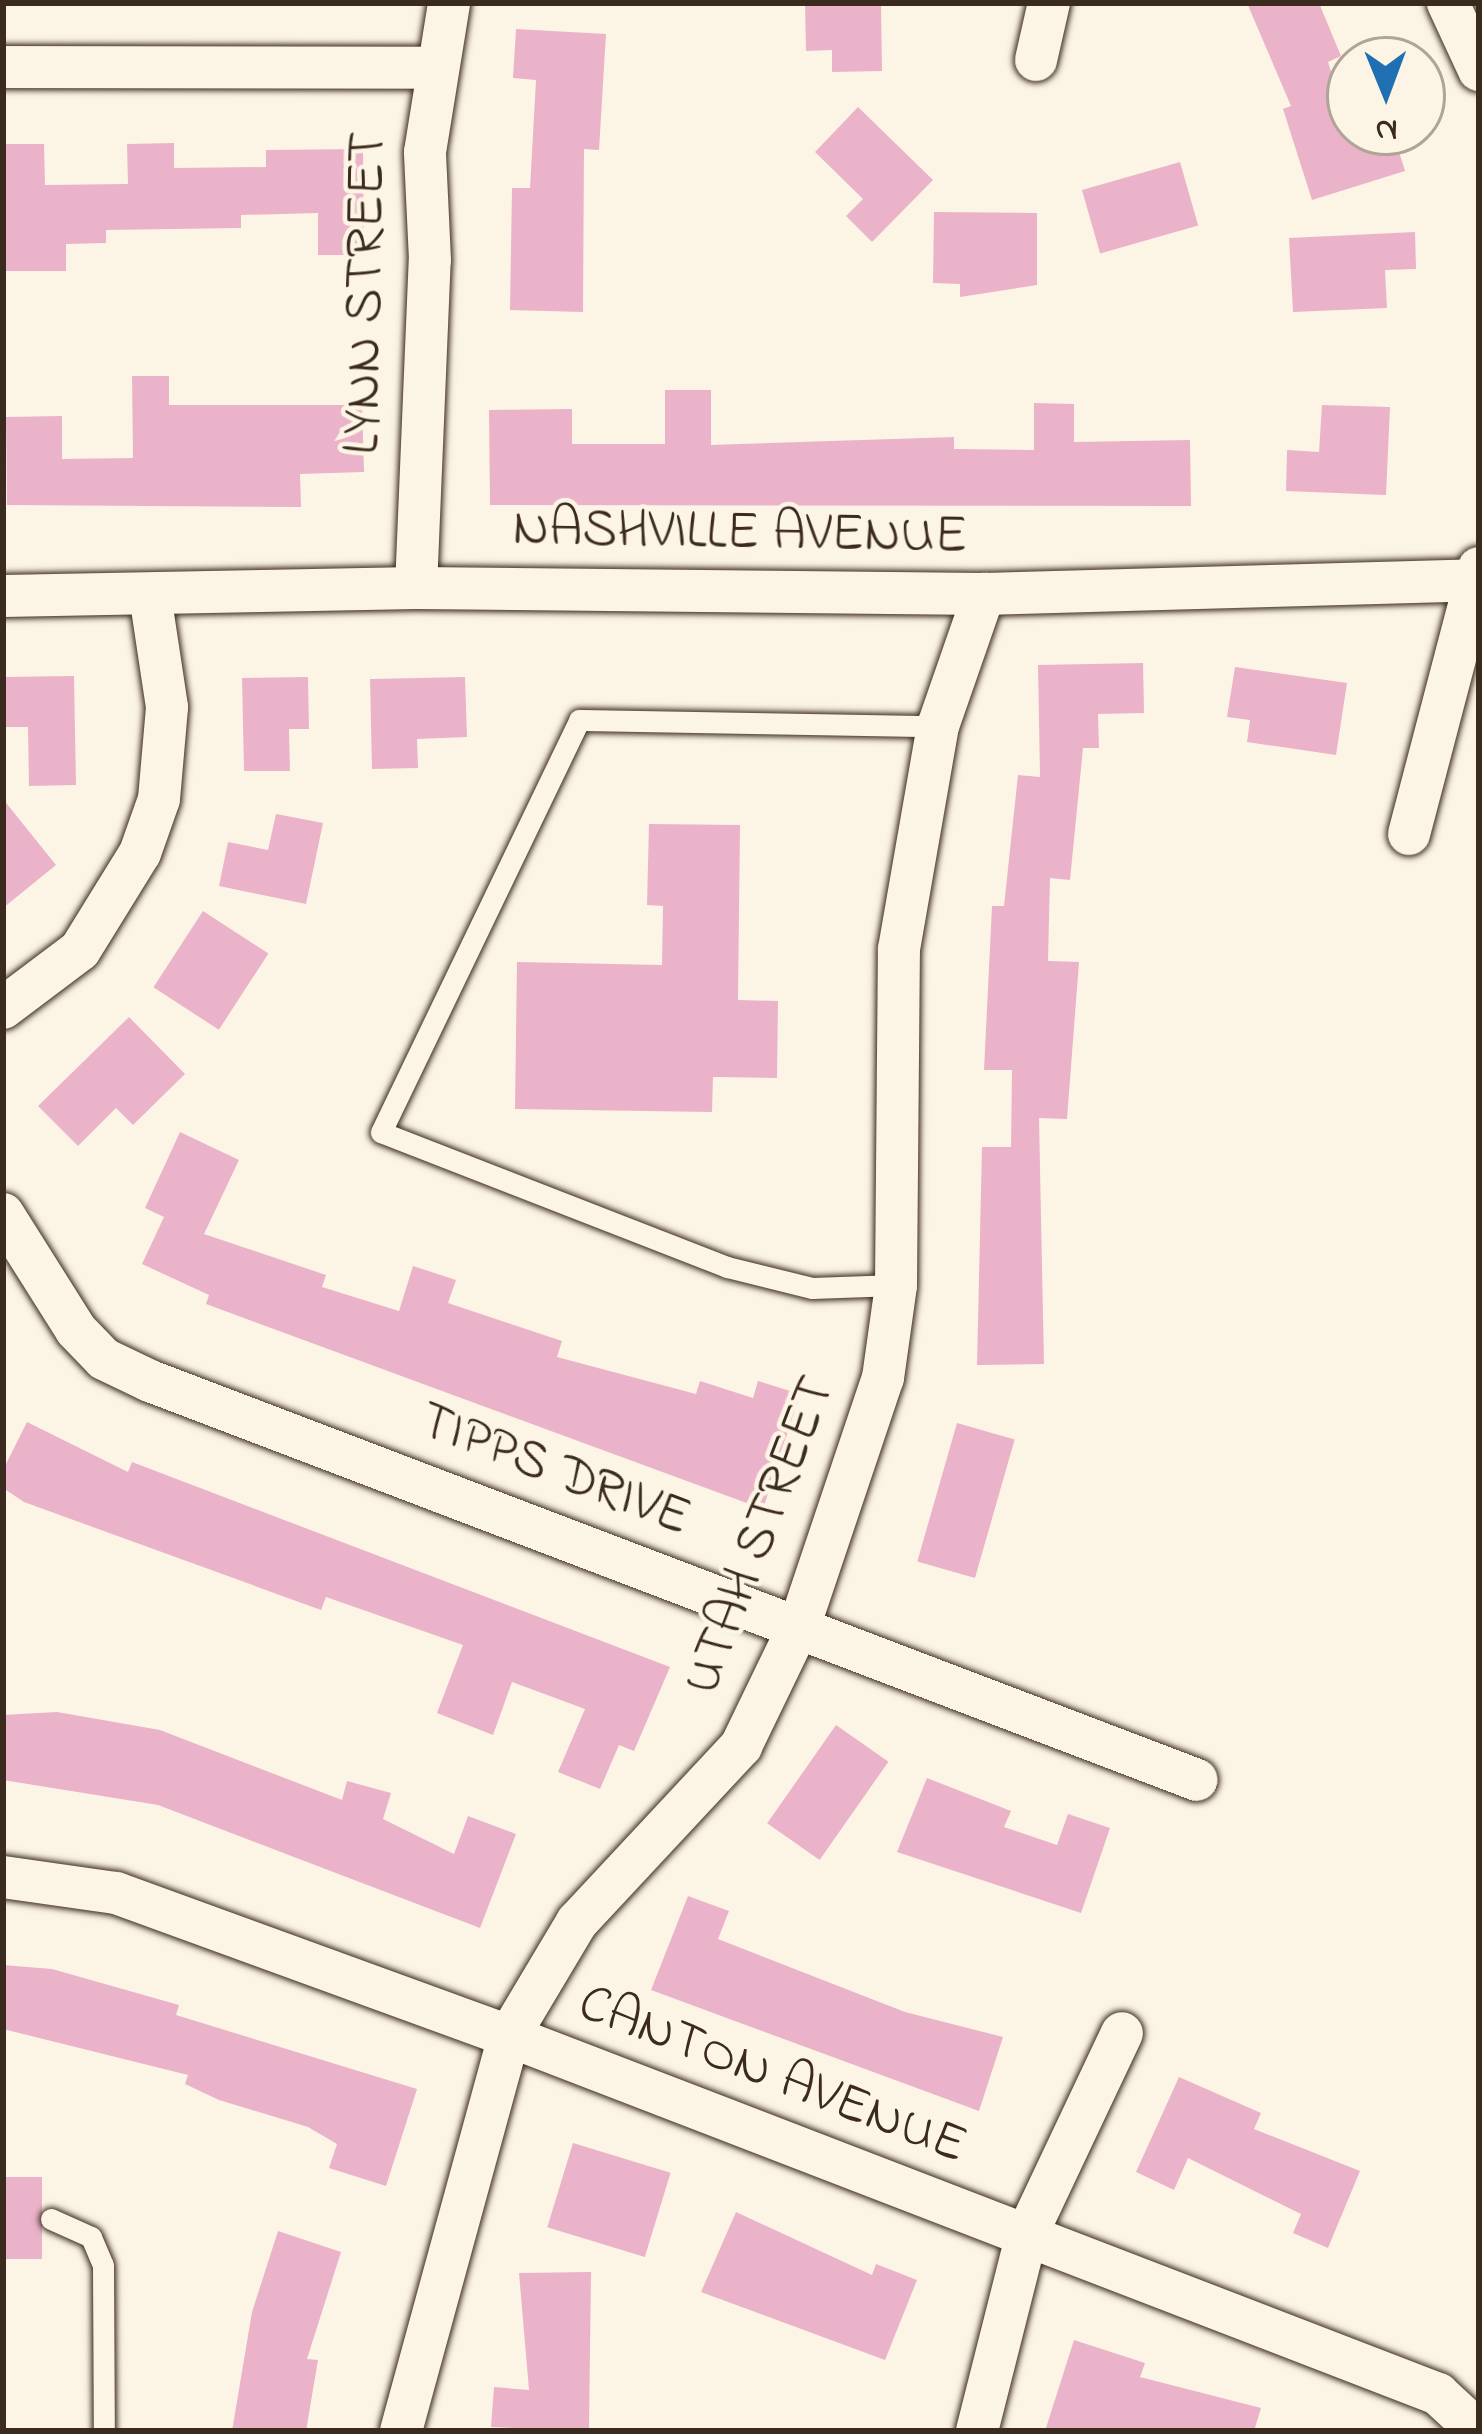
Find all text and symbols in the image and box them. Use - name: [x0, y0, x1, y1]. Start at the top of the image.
- north arrow: [1326, 36, 1446, 156]
- text: N: [1375, 105, 1398, 153]
- street label: LYNN STREET: [332, 131, 402, 455]
- street label: NASHVILLE AVENUE: [512, 498, 968, 570]
- street label: UTAH STREET: [671, 1368, 851, 1704]
- street label: TIPPS DRIVE: [409, 1390, 699, 1552]
- street label: CANTON AVENUE: [569, 1972, 975, 2180]

